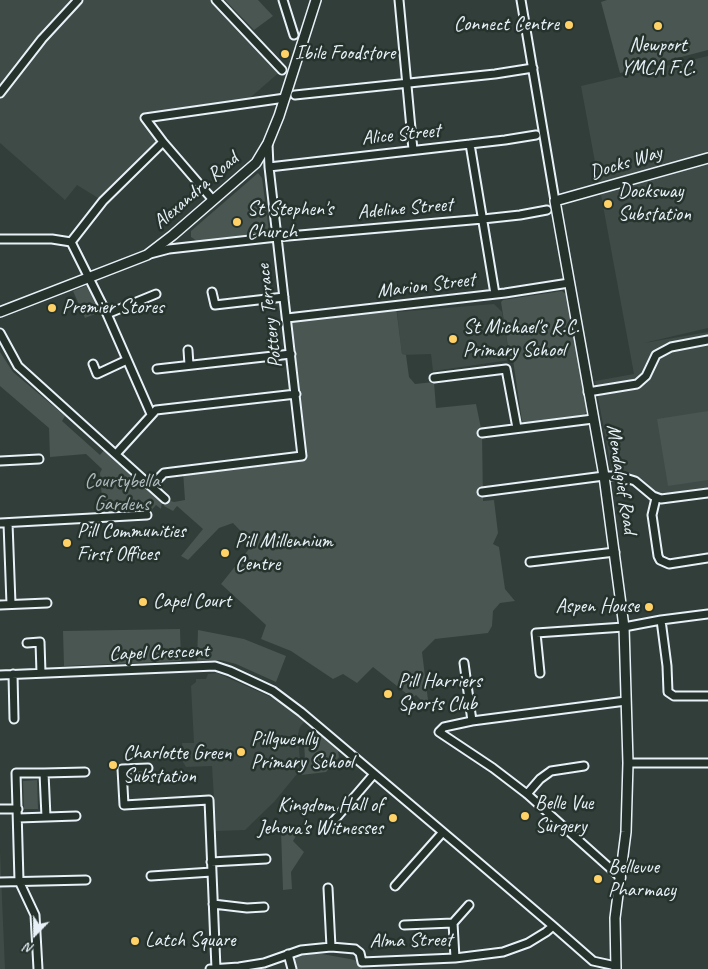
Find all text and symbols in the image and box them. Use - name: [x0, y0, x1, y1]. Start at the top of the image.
- place label: Connect Centre: [454, 13, 559, 37]
- marker: Connect Centre: [563, 19, 575, 31]
- marker: Newport YMCA F.C.: [652, 20, 664, 32]
- place label: Newport YMCA F.C.: [621, 34, 695, 81]
- place label: Ibile Foodstore: [295, 42, 395, 66]
- marker: Ibile Foodstore: [279, 48, 291, 60]
- street label: Alice Street: [360, 119, 442, 151]
- street label: Docks Way: [587, 141, 665, 185]
- street label: Alexandra Road: [148, 147, 244, 235]
- place label: Docksway Substation: [618, 180, 691, 227]
- street label: Adeline Street: [356, 193, 454, 225]
- place label: St Stephen's Church: [247, 198, 333, 245]
- marker: Docksway Substation: [602, 198, 614, 210]
- marker: St Stephen's Church: [231, 216, 243, 228]
- street label: Pottery Terrace: [252, 263, 288, 369]
- street label: Marion Street: [376, 268, 476, 304]
- place label: Premier Stores: [62, 296, 164, 320]
- marker: Premier Stores: [46, 302, 58, 314]
- place label: St Michael's R.C. Primary School: [463, 316, 579, 363]
- marker: St Michael's R.C. Primary School: [447, 333, 459, 345]
- street label: Mendalgief Road: [600, 422, 642, 536]
- park label: Courtybella Gardens: [84, 470, 160, 517]
- place label: Pill Communities First Offices: [77, 520, 186, 567]
- place label: Pill Millennium Centre: [235, 530, 333, 577]
- marker: Pill Communities First Offices: [61, 537, 73, 549]
- marker: Pill Millennium Centre: [219, 547, 231, 559]
- place label: Capel Court: [153, 590, 231, 614]
- place label: Aspen House: [555, 595, 639, 619]
- marker: Capel Court: [137, 596, 149, 608]
- marker: Aspen House: [643, 601, 655, 613]
- street label: Capel Crescent: [109, 639, 209, 667]
- place label: Pill Harriers Sports Club: [398, 670, 481, 717]
- marker: Pill Harriers Sports Club: [382, 688, 394, 700]
- place label: Pillgwenlly Primary School: [251, 728, 353, 775]
- place label: Charlotte Green Substation: [123, 742, 232, 789]
- marker: Pillgwenlly Primary School: [235, 746, 247, 758]
- marker: Charlotte Green Substation: [107, 759, 119, 771]
- place label: Belle Vue Surgery: [535, 792, 593, 839]
- place label: Kingdom Hall of Jehova's Witnesses: [258, 794, 383, 841]
- marker: Belle Vue Surgery: [519, 810, 531, 822]
- marker: Kingdom Hall of Jehova's Witnesses: [387, 812, 399, 824]
- place label: Bellevue Pharmacy: [608, 856, 676, 903]
- marker: Bellevue Pharmacy: [592, 873, 604, 885]
- north arrow: [10, 909, 60, 959]
- street label: Alma Street: [369, 928, 453, 954]
- place label: Latch Square: [145, 929, 236, 953]
- marker: Latch Square: [129, 935, 141, 947]
- text: N: [22, 939, 36, 958]

